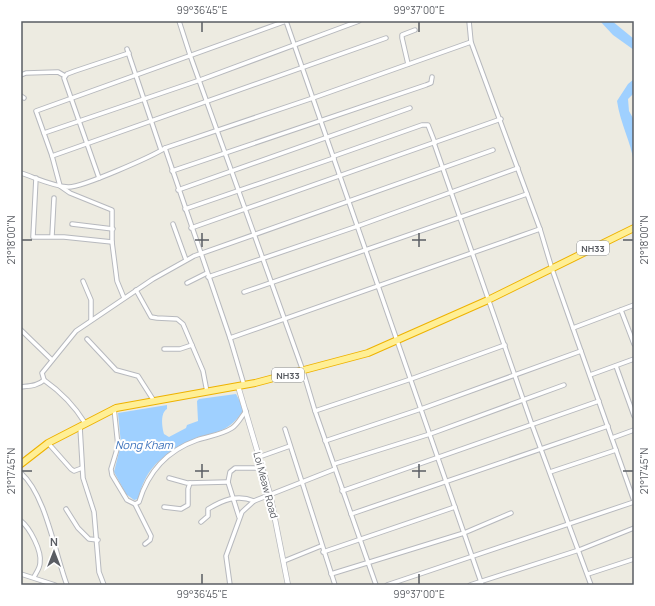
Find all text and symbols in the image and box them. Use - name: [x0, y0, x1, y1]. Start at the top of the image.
- text: 99°36'45"E: [177, 3, 228, 17]
- text: 99°37'00"E: [393, 3, 445, 17]
- text: 21°18'00"N: [4, 215, 18, 264]
- text: 21°18'00"N: [637, 215, 651, 264]
- road number: NH33: [577, 241, 609, 255]
- road number: NH33: [272, 368, 304, 382]
- water label: Nong Kham: [115, 437, 174, 452]
- text: 21°17'45"N: [4, 448, 18, 494]
- text: 21°17'45"N: [637, 448, 651, 494]
- street label: Loi Meaw Road: [250, 450, 282, 520]
- north arrow: [34, 532, 74, 572]
- text: N: [50, 534, 58, 549]
- text: 99°36'45"E: [177, 587, 228, 601]
- text: 99°37'00"E: [393, 587, 445, 601]

